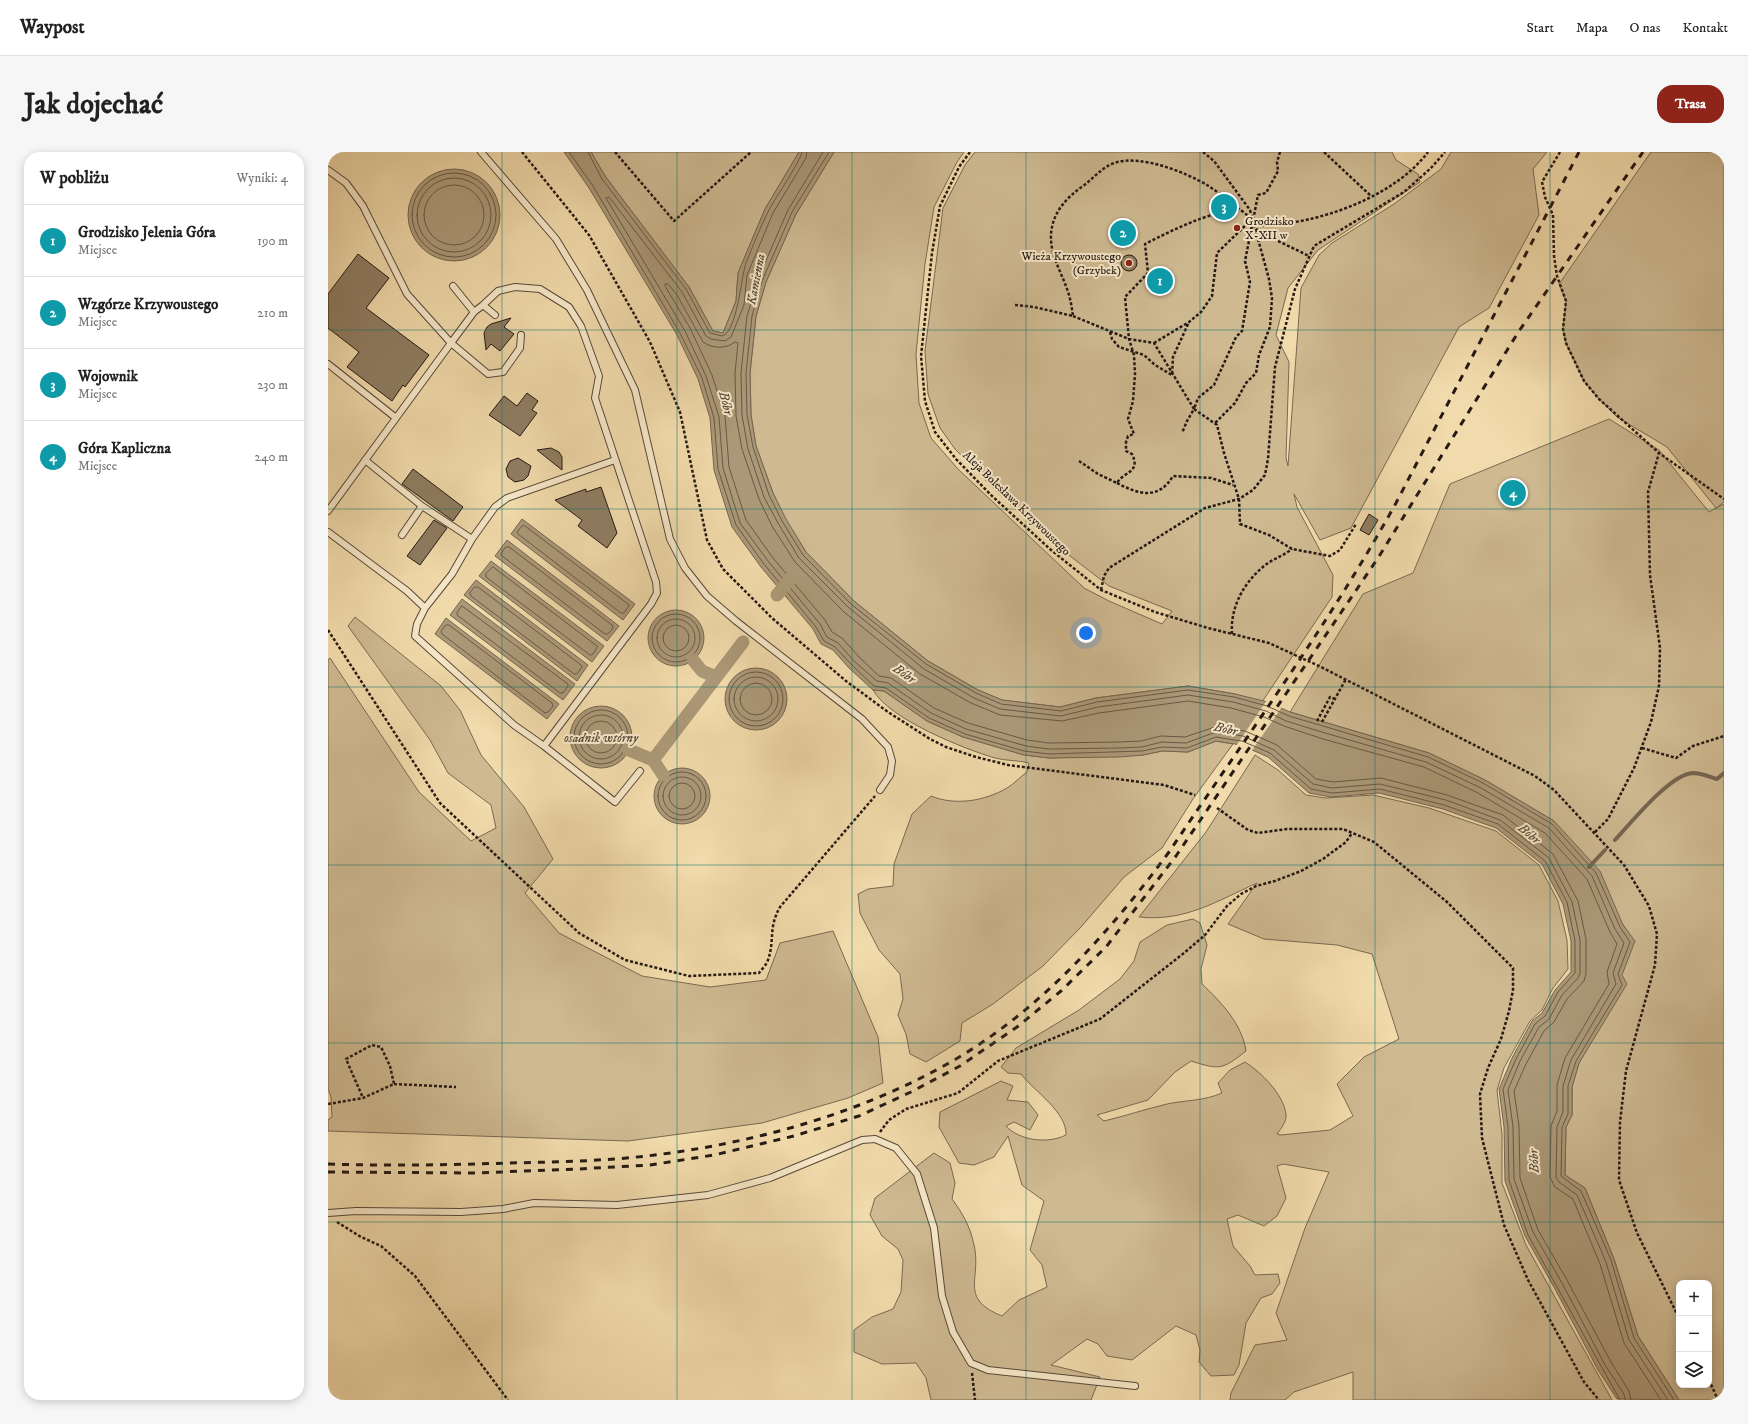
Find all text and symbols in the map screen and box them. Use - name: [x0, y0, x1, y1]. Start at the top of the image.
- text: Waypost: [20, 16, 84, 39]
- text: Start: [1526, 19, 1554, 37]
- text: Mapa: [1576, 19, 1608, 37]
- text: O nas: [1630, 19, 1660, 37]
- text: Kontakt: [1682, 19, 1728, 37]
- button: Trasa: [1657, 85, 1724, 123]
- text: Jak dojechać: [24, 87, 163, 122]
- text: W pobliżu: [40, 167, 109, 189]
- text: Wyniki: 4: [237, 170, 288, 186]
- pin: 3: [1211, 192, 1237, 222]
- place label: Grodzisko X-XII w: [1245, 214, 1294, 243]
- pin: 2: [1110, 218, 1136, 248]
- text: Grodzisko Jelenia Góra: [78, 223, 216, 242]
- marker: Grodzisko X-XII w: [1232, 223, 1242, 233]
- text: 1: [51, 233, 55, 249]
- text: 190 m: [257, 233, 288, 249]
- text: Miejsce: [78, 242, 117, 258]
- place label: Wieża Krzywoustego (Grzybek): [1021, 249, 1121, 278]
- water label: Kamienna: [743, 252, 769, 307]
- marker: Wieża Krzywoustego (Grzybek): [1124, 258, 1134, 268]
- pin: 1: [1147, 266, 1173, 296]
- text: Wzgórze Krzywoustego: [78, 295, 218, 314]
- text: 2: [50, 305, 56, 321]
- text: 210 m: [257, 305, 288, 321]
- text: Miejsce: [78, 314, 117, 330]
- text: Wojownik: [78, 367, 138, 386]
- text: 3: [51, 377, 55, 393]
- text: 230 m: [257, 377, 288, 393]
- text: Miejsce: [78, 386, 117, 402]
- water label: Bóbr: [715, 389, 737, 418]
- text: Góra Kapliczna: [78, 439, 171, 458]
- street label: Aleja Bolesława Krzywoustego: [960, 448, 1074, 559]
- text: 4: [49, 449, 57, 465]
- text: 240 m: [255, 449, 288, 465]
- text: Miejsce: [78, 458, 117, 474]
- pin: 4: [1500, 478, 1526, 508]
- your location: [1076, 623, 1096, 643]
- water label: Bóbr: [889, 660, 920, 688]
- water label: Bóbr: [1212, 718, 1240, 740]
- water label: osadnik wtórny: [564, 730, 639, 746]
- water label: Bóbr: [1514, 819, 1545, 848]
- water label: Bóbr: [1525, 1147, 1543, 1174]
- map controls: [1676, 1280, 1712, 1388]
- button: +: [1676, 1280, 1712, 1316]
- button: −: [1676, 1316, 1712, 1352]
- button: layers: [1676, 1352, 1712, 1388]

